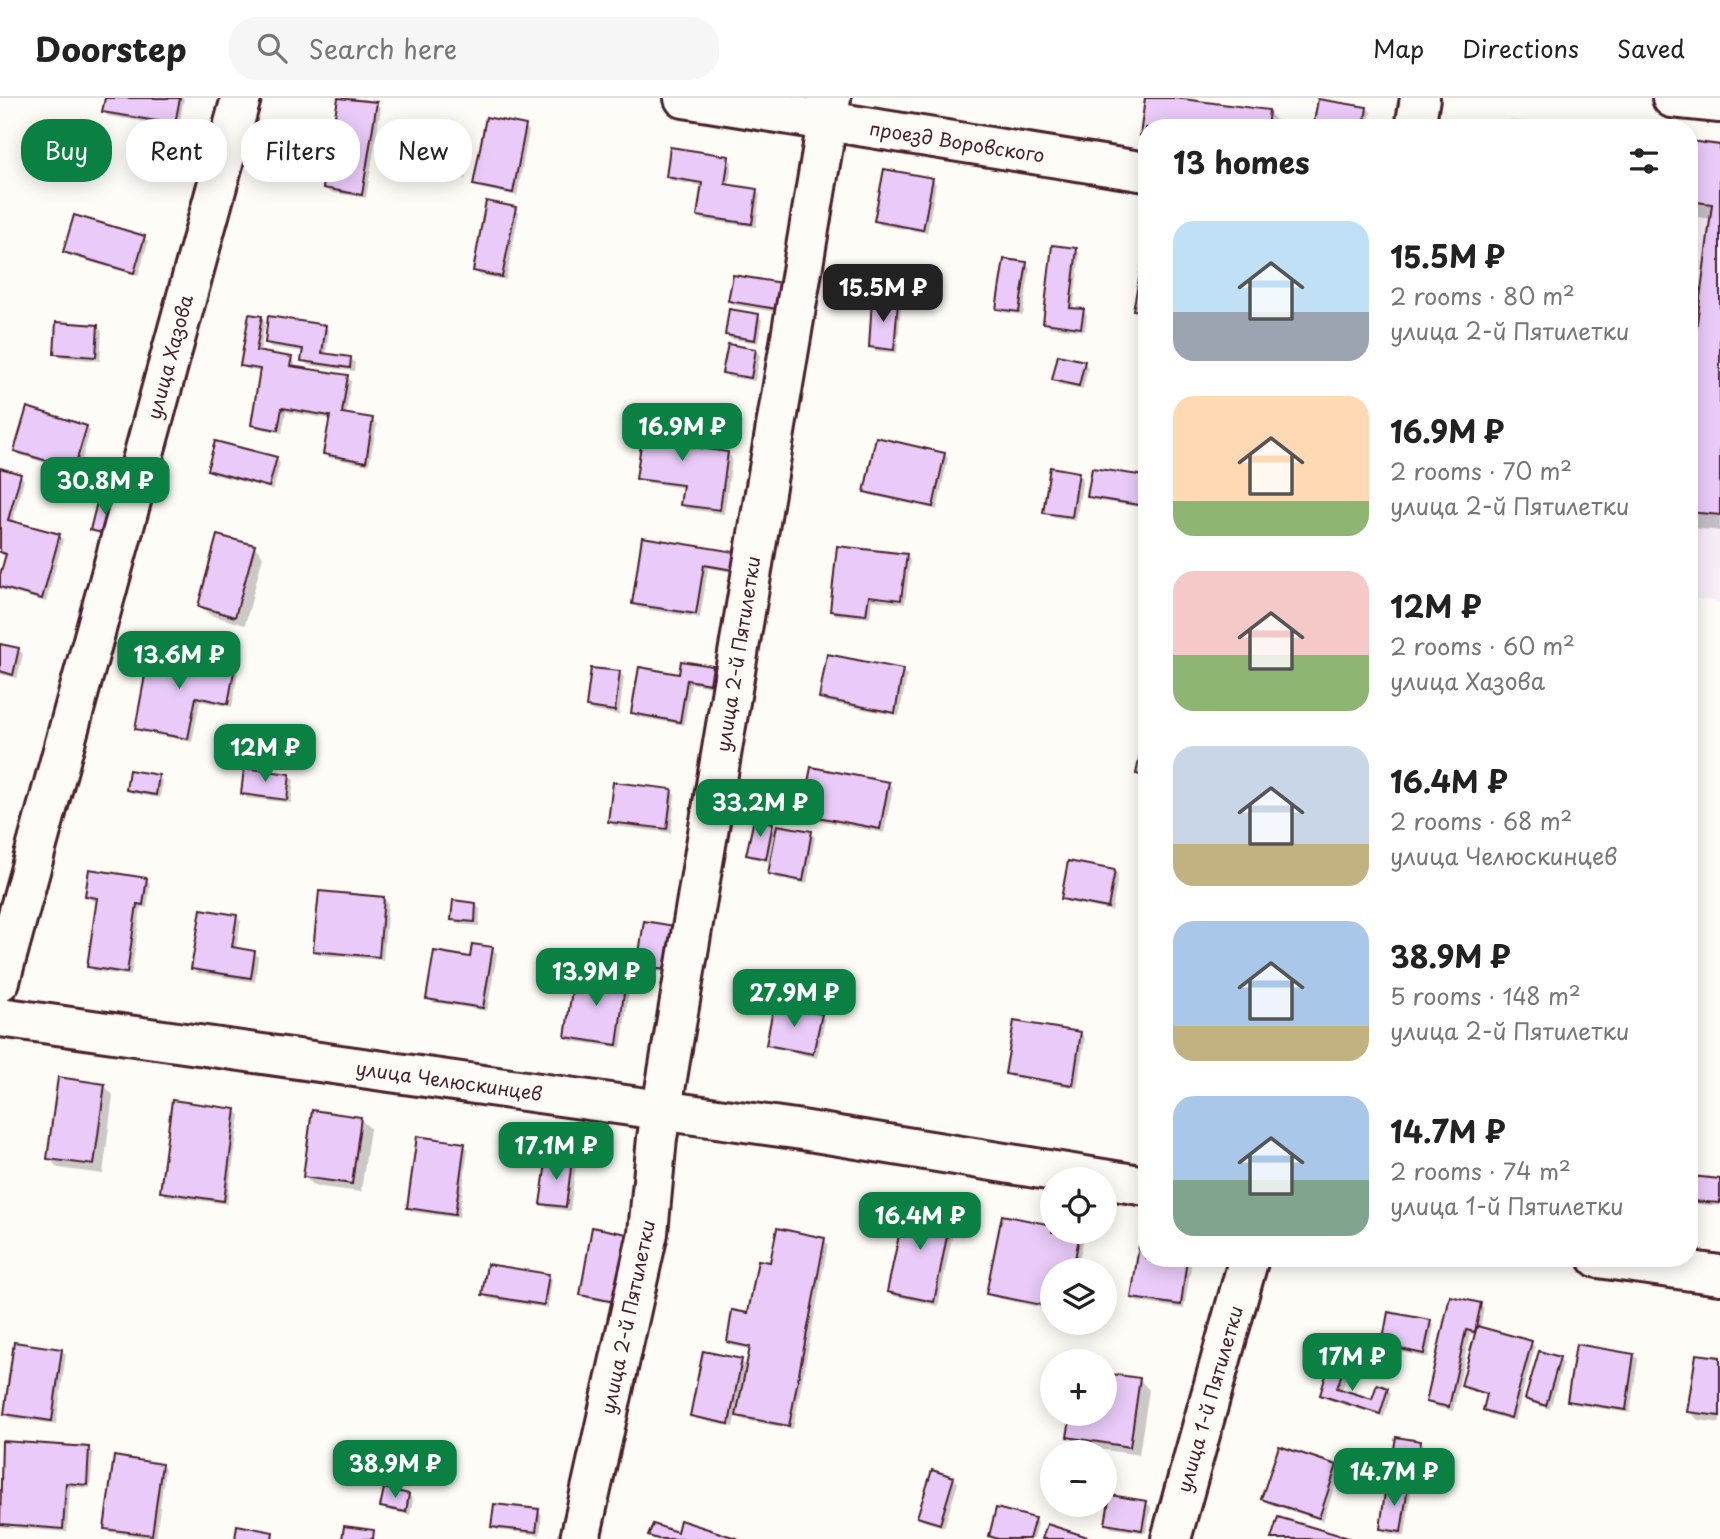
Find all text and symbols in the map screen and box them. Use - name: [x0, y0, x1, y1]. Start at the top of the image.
- search box: [229, 17, 719, 80]
- text: Doorstep: [35, 23, 187, 73]
- icon: search: [253, 29, 291, 67]
- text: Search here: [309, 29, 457, 68]
- text: Map: [1373, 30, 1424, 66]
- text: Directions: [1462, 30, 1579, 66]
- text: Saved: [1617, 30, 1685, 66]
- street label: проезд Воровского: [867, 113, 1047, 169]
- chip: Buy: [21, 119, 112, 182]
- chip: Rent: [126, 119, 227, 182]
- chip: Filters: [241, 119, 360, 182]
- chip: New: [374, 119, 472, 182]
- text: 13 homes: [1173, 139, 1310, 184]
- icon: filters: [1625, 142, 1663, 180]
- text: 15.5M ₽: [1390, 233, 1505, 278]
- icon: home: [1229, 249, 1313, 333]
- pin: 15.5M ₽: [818, 264, 948, 324]
- text: 15.5M ₽: [839, 269, 927, 304]
- text: 2 rooms · 80 m²: [1390, 278, 1575, 313]
- street label: улица Хазова: [139, 291, 199, 422]
- text: улица 2-й Пятилетки: [1390, 313, 1630, 348]
- pin: 16.9M ₽: [617, 404, 747, 463]
- text: 16.9M ₽: [638, 408, 726, 443]
- text: 16.9M ₽: [1390, 408, 1504, 453]
- icon: home: [1229, 424, 1313, 508]
- text: 2 rooms · 70 m²: [1390, 453, 1572, 488]
- pin: 30.8M ₽: [40, 458, 170, 517]
- text: 30.8M ₽: [57, 462, 153, 497]
- text: улица 2-й Пятилетки: [1390, 488, 1630, 523]
- street label: улица 2-й Пятилетки: [708, 554, 766, 754]
- text: 12M ₽: [1390, 583, 1482, 628]
- icon: home: [1229, 599, 1313, 683]
- text: 2 rooms · 60 m²: [1390, 628, 1575, 663]
- pin: 13.6M ₽: [114, 632, 244, 691]
- text: 13.6M ₽: [133, 636, 225, 671]
- text: улица Хазова: [1390, 663, 1545, 698]
- pin: 12M ₽: [216, 724, 314, 784]
- text: 12M ₽: [230, 729, 300, 764]
- text: 16.4M ₽: [1390, 758, 1508, 803]
- icon: home: [1229, 774, 1313, 858]
- pin: 33.2M ₽: [695, 780, 825, 839]
- text: 33.2M ₽: [712, 784, 808, 819]
- text: 2 rooms · 68 m²: [1390, 803, 1572, 838]
- text: улица Челюскинцев: [1390, 838, 1618, 873]
- text: 38.9M ₽: [1390, 933, 1511, 978]
- pin: 13.9M ₽: [531, 948, 661, 1008]
- icon: home: [1229, 949, 1313, 1033]
- text: 13.9M ₽: [552, 953, 640, 988]
- pin: 27.9M ₽: [729, 970, 859, 1029]
- text: 27.9M ₽: [749, 974, 839, 1009]
- text: 5 rooms · 148 m²: [1390, 978, 1581, 1013]
- text: улица 2-й Пятилетки: [1390, 1013, 1630, 1048]
- street label: улица Челюскинцев: [354, 1053, 544, 1107]
- text: 14.7M ₽: [1390, 1108, 1506, 1153]
- pin: 17.1M ₽: [491, 1122, 621, 1182]
- icon: home: [1229, 1124, 1313, 1208]
- text: 17.1M ₽: [515, 1127, 597, 1162]
- text: 2 rooms · 74 m²: [1390, 1153, 1571, 1188]
- map controls: [1040, 1167, 1117, 1517]
- button: locate: [1040, 1167, 1117, 1244]
- text: улица 1-й Пятилетки: [1390, 1188, 1624, 1223]
- pin: 16.4M ₽: [855, 1192, 985, 1252]
- text: 16.4M ₽: [875, 1197, 965, 1232]
- street label: улица 2-й Пятилетки: [593, 1217, 661, 1417]
- button: layers: [1040, 1258, 1117, 1335]
- street label: улица 1-й Пятилетки: [1169, 1302, 1249, 1495]
- pin: 17M ₽: [1303, 1334, 1401, 1393]
- text: 17M ₽: [1319, 1338, 1385, 1373]
- button: +: [1040, 1349, 1117, 1426]
- pin: 38.9M ₽: [330, 1440, 460, 1500]
- button: −: [1040, 1440, 1117, 1517]
- text: 38.9M ₽: [349, 1445, 441, 1480]
- pin: 14.7M ₽: [1329, 1448, 1459, 1508]
- text: 14.7M ₽: [1350, 1453, 1438, 1488]

